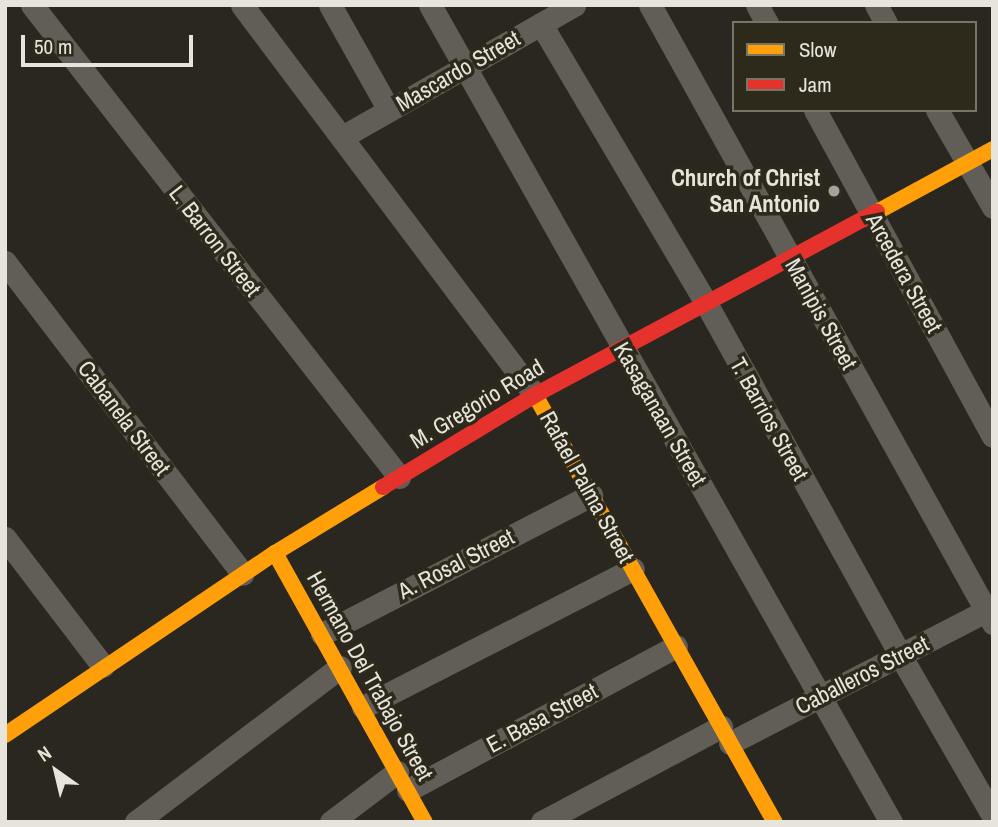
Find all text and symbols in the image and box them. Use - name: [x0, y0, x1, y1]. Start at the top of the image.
- scale bar: [24, 21, 196, 65]
- legend: [732, 21, 977, 112]
- street label: Mascardo Street: [391, 24, 525, 118]
- text: 50 m: [34, 32, 72, 61]
- text: Slow: [799, 35, 836, 64]
- text: Jam: [799, 70, 832, 99]
- place label: Church of Christ San Antonio: [671, 164, 820, 218]
- street label: L. Barron Street: [163, 180, 267, 302]
- marker: Church of Christ San Antonio: [826, 183, 842, 199]
- street label: Arcedera Street: [860, 209, 948, 337]
- street label: Manipis Street: [779, 254, 863, 374]
- street label: Kasaganaan Street: [608, 337, 712, 491]
- street label: M. Gregorio Road: [405, 353, 549, 455]
- street label: T. Barrios Street: [724, 353, 814, 485]
- street label: Cabanela Street: [72, 355, 176, 481]
- street label: Rafael Palma Street: [534, 407, 640, 567]
- street label: A. Rosal Street: [393, 523, 519, 605]
- street label: Hermano Del Trabajo Street: [301, 566, 439, 786]
- street label: Caballeros Street: [791, 630, 933, 720]
- street label: E. Basa Street: [482, 677, 602, 759]
- north arrow: [21, 736, 91, 806]
- text: N: [32, 740, 56, 768]

